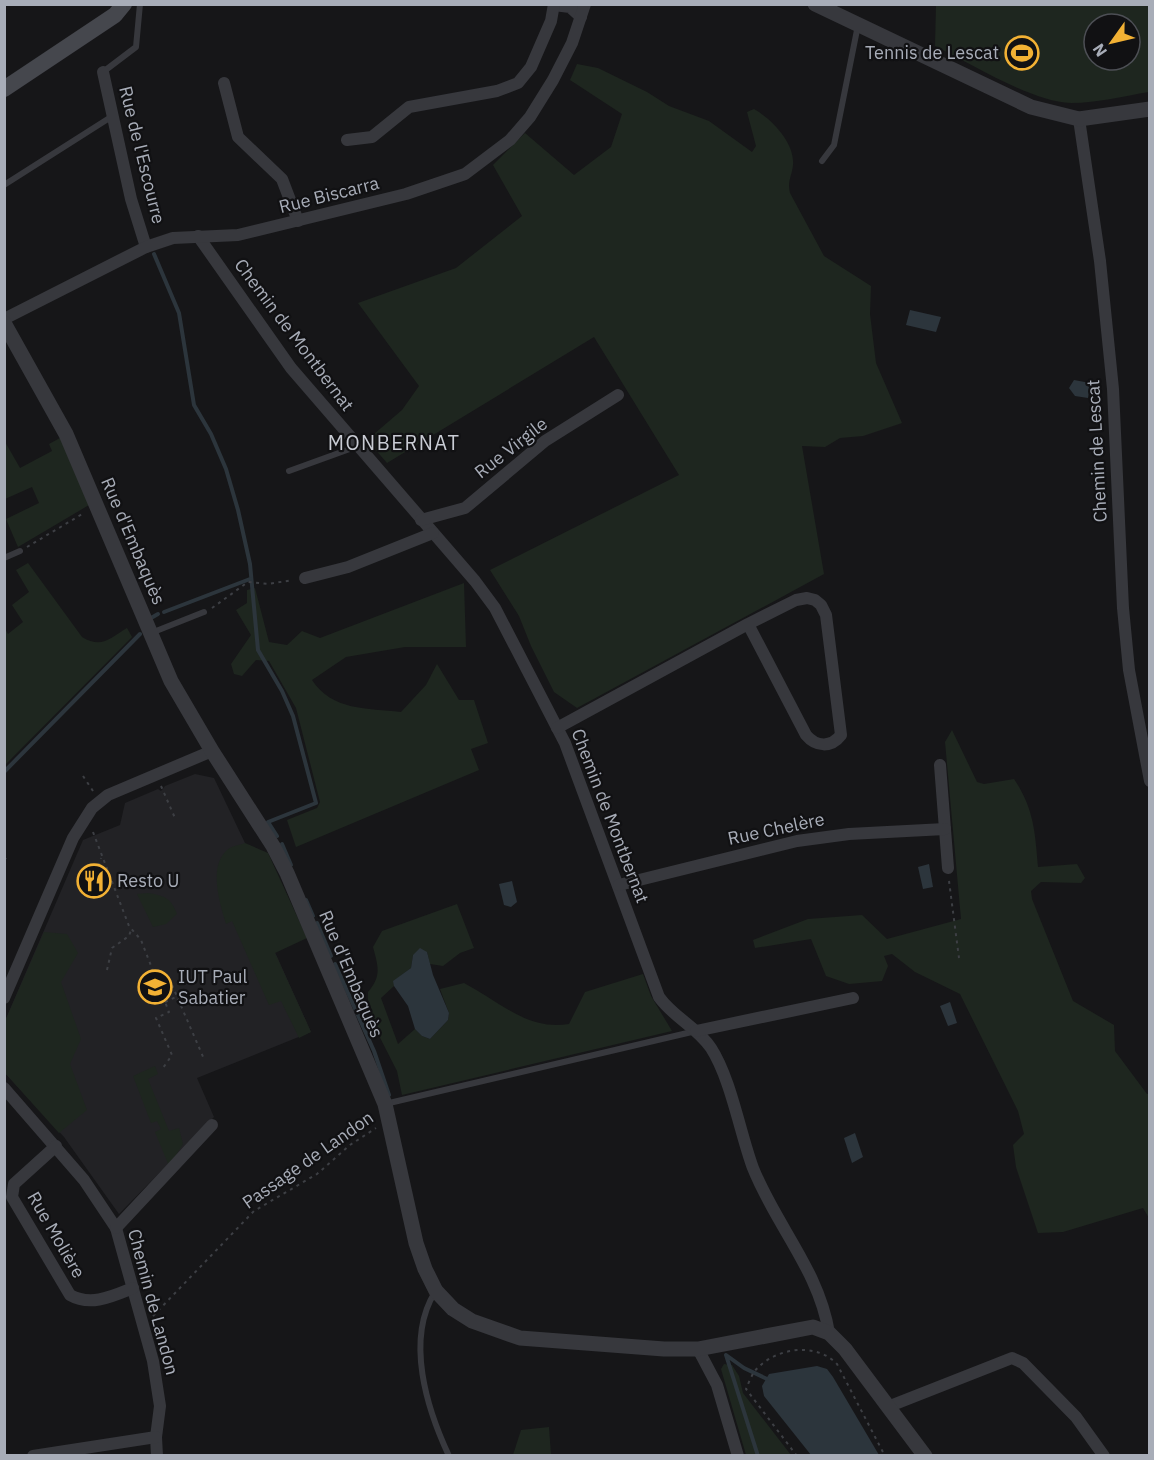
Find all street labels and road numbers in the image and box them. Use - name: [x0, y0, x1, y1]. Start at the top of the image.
- street label: Rue de l'Escourre: [114, 84, 171, 226]
- street label: Rue Biscarra: [276, 171, 382, 218]
- street label: Chemin de Montbernat: [230, 254, 359, 415]
- street label: Chemin de Lescat: [1081, 379, 1112, 523]
- street label: Rue Virgile: [470, 412, 552, 483]
- street label: Rue d'Embaquès: [96, 474, 171, 608]
- street label: Chemin de Montbernat: [567, 725, 654, 906]
- street label: Rue Chelère: [725, 807, 826, 850]
- street label: Rue d'Embaquès: [314, 907, 389, 1041]
- street label: Passage de Landon: [238, 1106, 378, 1213]
- street label: Rue Molière: [22, 1187, 91, 1282]
- street label: Chemin de Landon: [123, 1226, 184, 1377]

